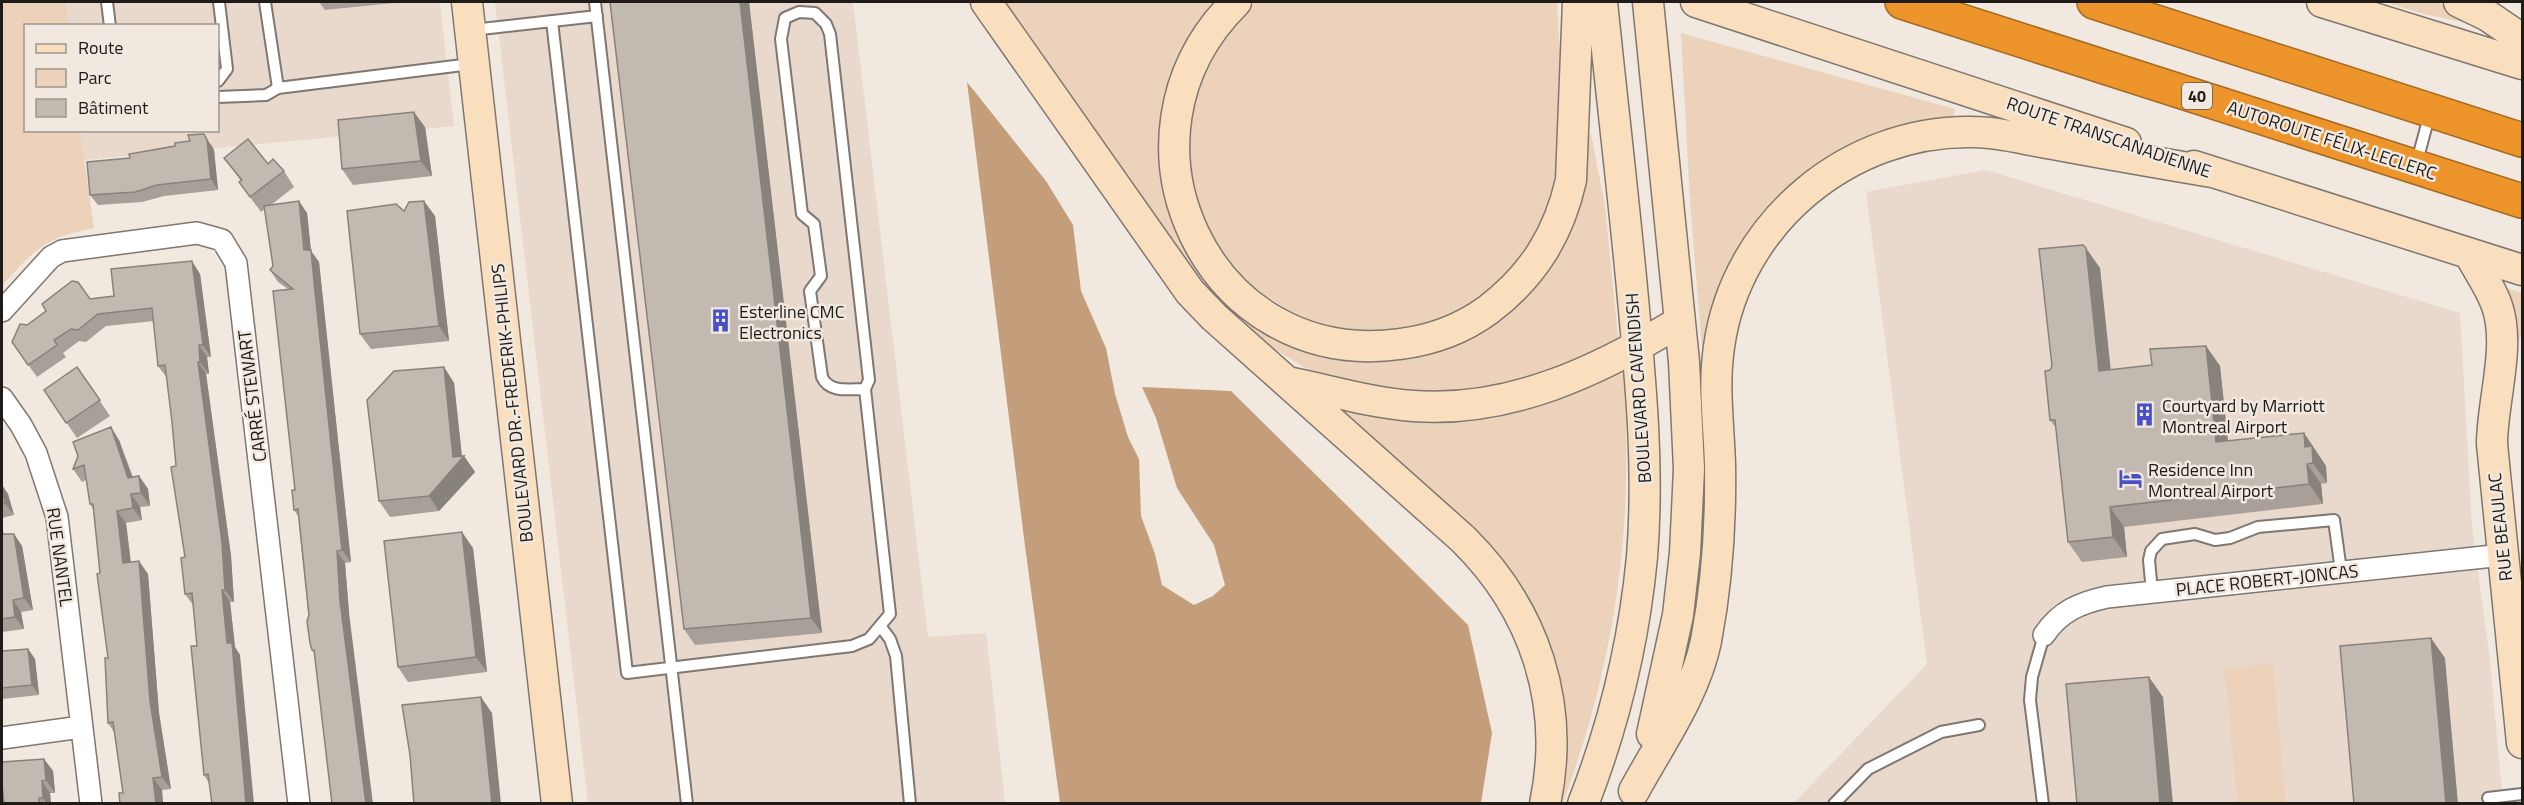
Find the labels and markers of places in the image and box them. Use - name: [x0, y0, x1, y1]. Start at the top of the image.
- place label: Esterline CMC Electronics: [739, 298, 845, 346]
- building icon: Esterline CMC Electronics: [708, 308, 734, 334]
- place label: Courtyard by Marriott Montreal Airport: [2162, 392, 2325, 440]
- building icon: Courtyard by Marriott Montreal Airport: [2131, 402, 2157, 428]
- place label: Residence Inn Montreal Airport: [2148, 456, 2274, 504]
- hotel icon: Residence Inn Montreal Airport: [2117, 466, 2143, 492]

